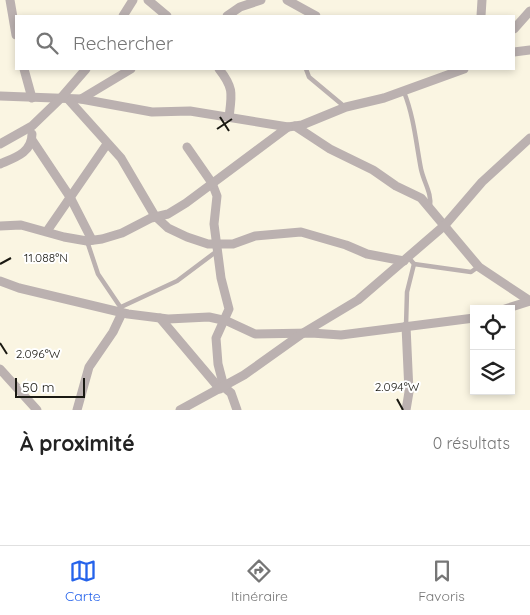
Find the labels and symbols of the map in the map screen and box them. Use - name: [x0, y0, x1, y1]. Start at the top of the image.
- text: 11.088°N: [24, 250, 68, 265]
- text: 2.096°W: [16, 346, 61, 361]
- scale bar: [15, 375, 85, 398]
- text: 2.094°W: [375, 379, 420, 394]

